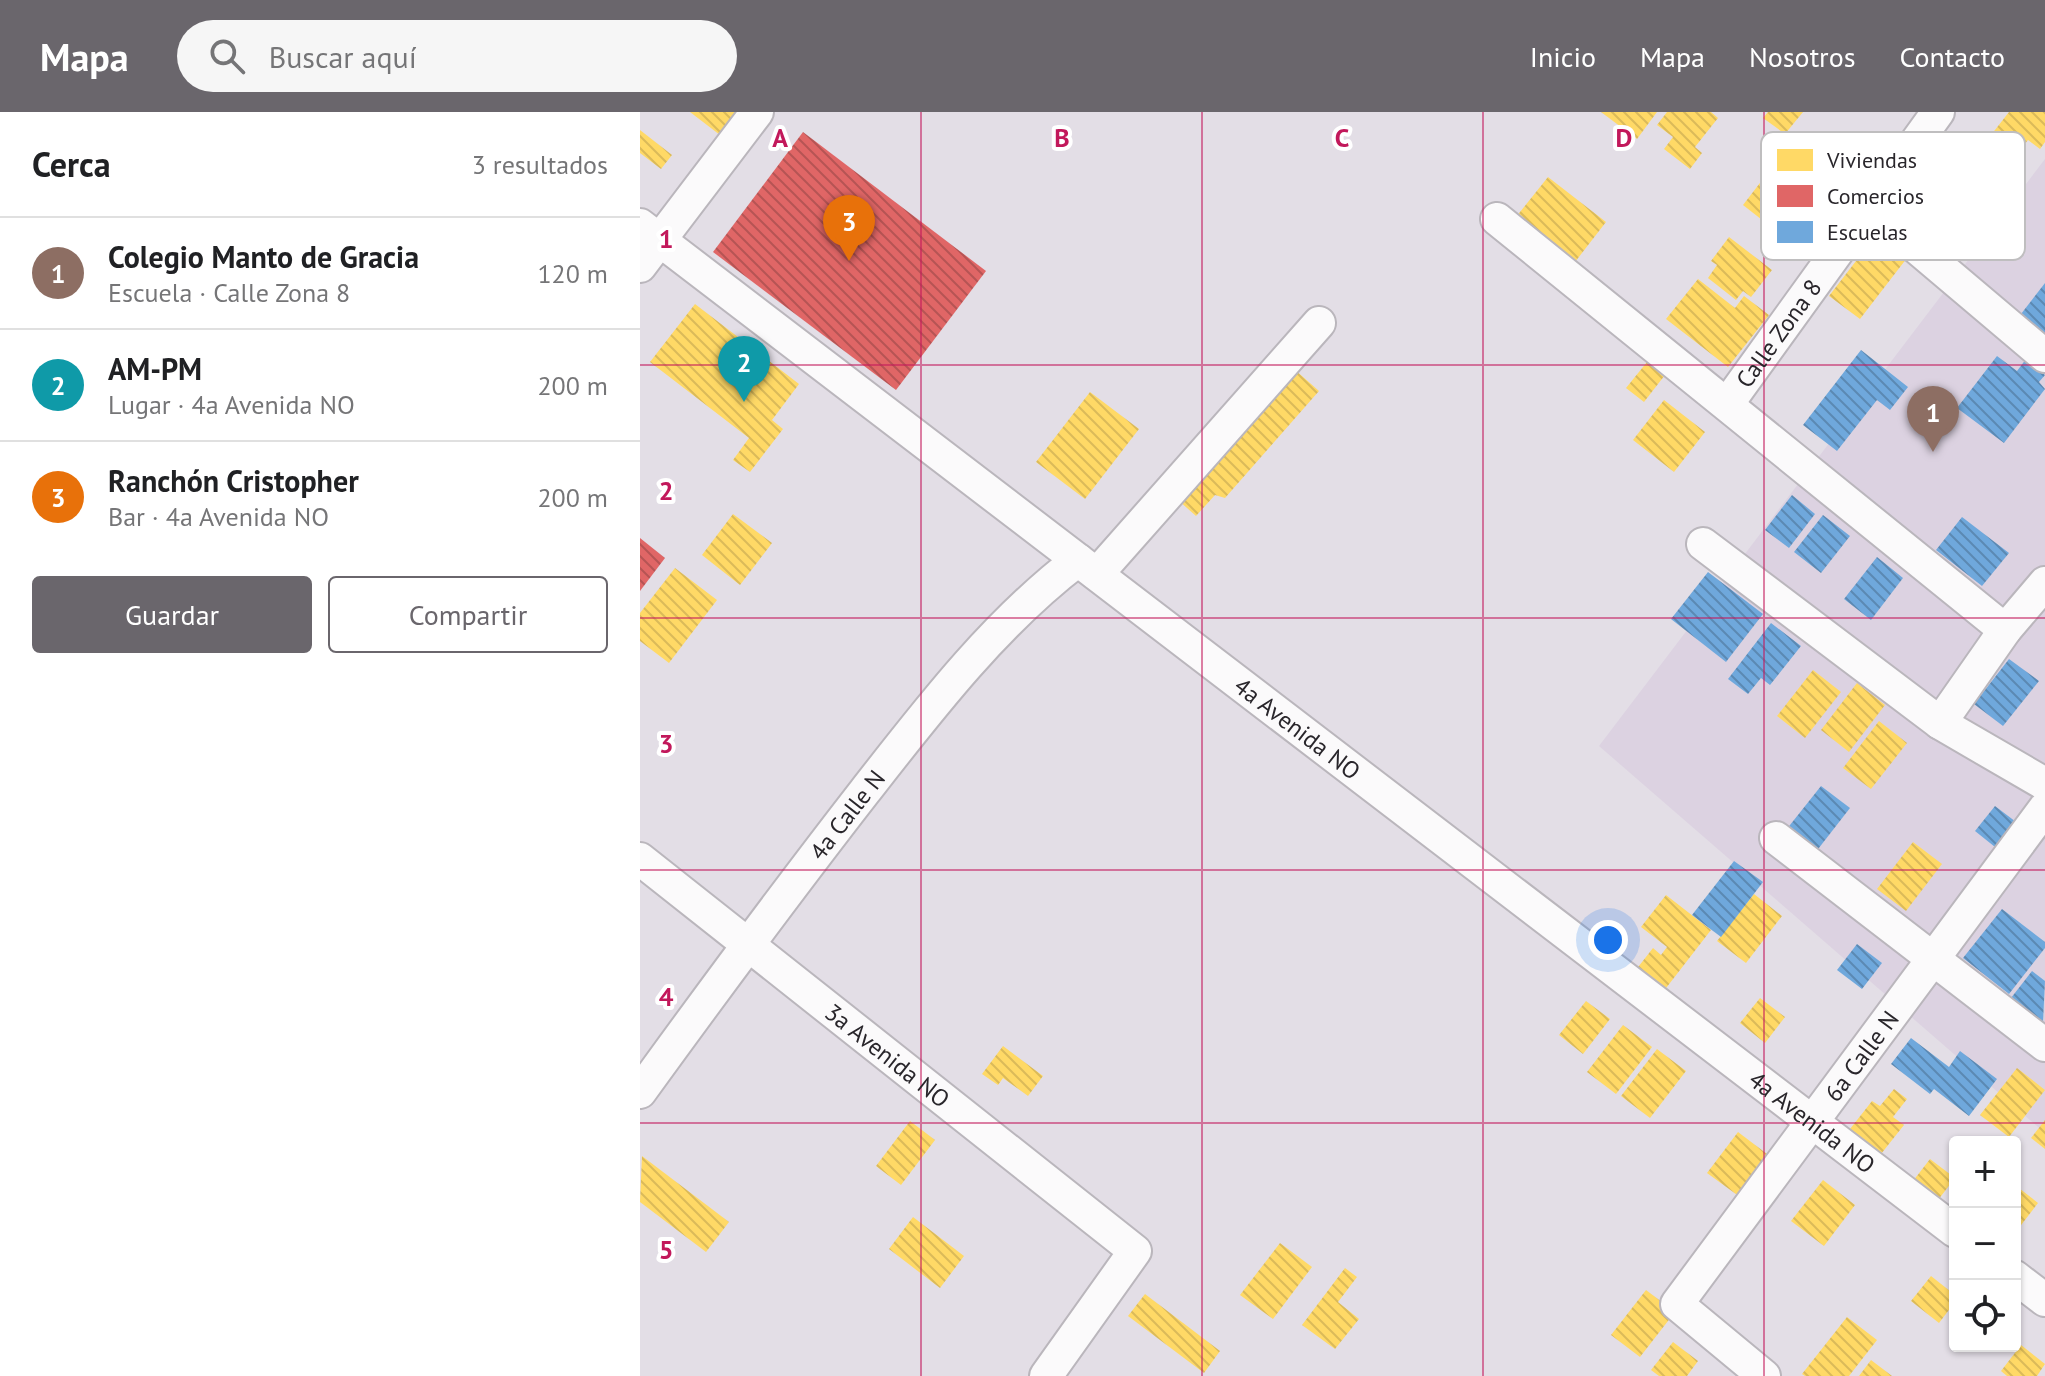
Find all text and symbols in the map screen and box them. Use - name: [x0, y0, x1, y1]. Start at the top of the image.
- search box: [177, 20, 737, 92]
- text: Mapa: [40, 32, 129, 81]
- icon: search: [205, 34, 249, 78]
- text: Buscar aquí: [269, 37, 417, 76]
- text: Inicio: [1530, 38, 1596, 75]
- text: Mapa: [1640, 38, 1705, 75]
- text: Nosotros: [1749, 38, 1855, 75]
- text: Contacto: [1899, 38, 2005, 75]
- text: A: [772, 121, 788, 154]
- text: B: [1054, 121, 1070, 154]
- text: C: [1335, 121, 1349, 154]
- text: D: [1616, 121, 1632, 154]
- legend: [1761, 132, 2025, 260]
- text: Cerca: [32, 142, 111, 186]
- text: Viviendas: [1826, 146, 1917, 174]
- text: 3 resultados: [472, 148, 608, 181]
- text: Comercios: [1827, 182, 1924, 210]
- pin: 3: [823, 195, 875, 261]
- text: Escuelas: [1827, 218, 1908, 246]
- text: 1: [659, 222, 673, 255]
- text: Colegio Manto de Gracia: [108, 237, 419, 276]
- text: 1: [51, 257, 65, 290]
- text: 120 m: [537, 257, 608, 290]
- street label: Calle Zona 8: [1729, 273, 1828, 394]
- text: Escuela · Calle Zona 8: [108, 276, 350, 309]
- pin: 2: [718, 336, 770, 402]
- text: AM-PM: [108, 349, 202, 388]
- text: 2: [51, 369, 65, 402]
- text: 200 m: [537, 369, 608, 402]
- pin: 1: [1907, 386, 1959, 452]
- text: Lugar · 4a Avenida NO: [108, 388, 355, 421]
- text: Ranchón Cristopher: [108, 461, 359, 500]
- text: 2: [659, 474, 673, 507]
- text: 3: [51, 481, 65, 514]
- text: 200 m: [537, 481, 608, 514]
- text: Bar · 4a Avenida NO: [108, 500, 329, 533]
- button: Guardar: [32, 576, 312, 653]
- button: Compartir: [328, 576, 608, 653]
- street label: 4a Avenida NO: [1228, 670, 1367, 786]
- text: 3: [659, 727, 673, 760]
- street label: 4a Calle N: [802, 763, 891, 866]
- your location: [1588, 920, 1628, 960]
- text: 4: [659, 980, 674, 1013]
- street label: 3a Avenida NO: [819, 996, 956, 1114]
- street label: 6a Calle N: [1817, 1004, 1905, 1107]
- street label: 4a Avenida NO: [1743, 1064, 1882, 1180]
- map controls: [1949, 1136, 2021, 1352]
- button: +: [1949, 1136, 2021, 1208]
- button: −: [1949, 1208, 2021, 1280]
- text: 5: [659, 1233, 673, 1266]
- button: locate: [1949, 1280, 2021, 1352]

